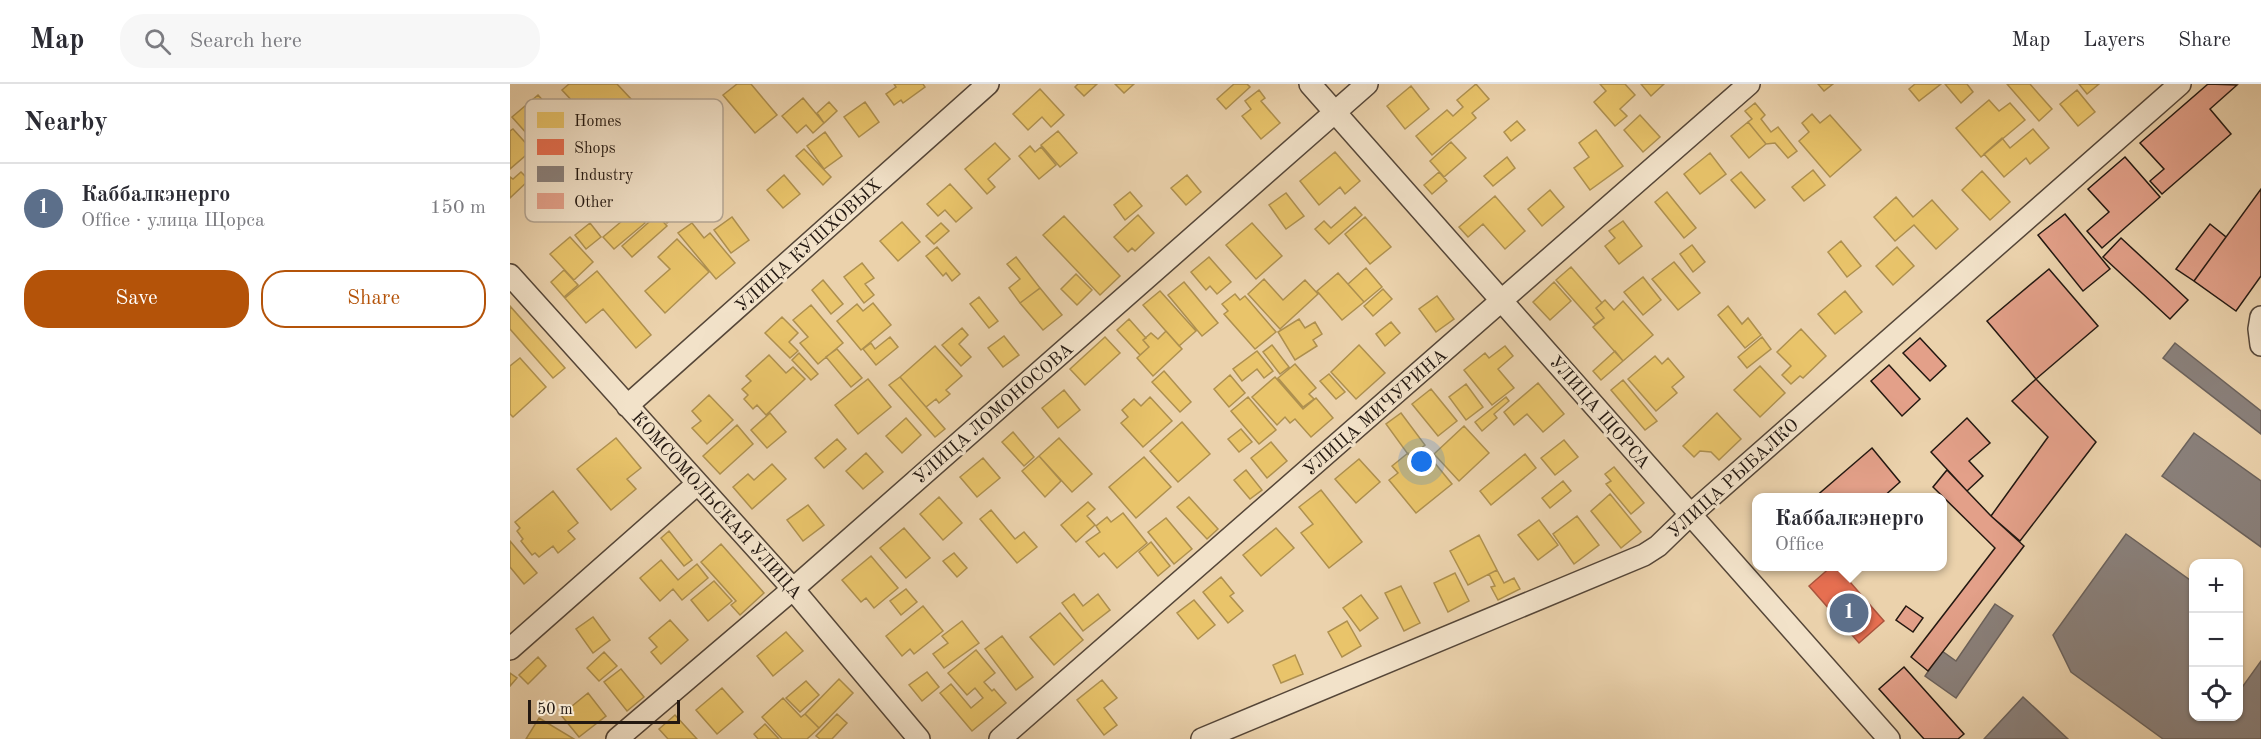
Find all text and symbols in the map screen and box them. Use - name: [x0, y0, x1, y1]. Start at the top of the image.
- search box: [120, 14, 540, 68]
- icon: search: [141, 25, 174, 58]
- text: Map: [30, 27, 84, 55]
- text: Search here: [189, 30, 302, 52]
- text: Map: [2011, 30, 2050, 51]
- text: Layers: [2083, 30, 2145, 51]
- text: Share: [2178, 30, 2231, 51]
- legend: [525, 99, 723, 222]
- text: Nearby: [24, 110, 108, 136]
- text: Homes: [574, 114, 622, 130]
- text: Shops: [574, 141, 616, 157]
- text: Industry: [574, 168, 634, 184]
- street label: УЛИЦА КУШХОВЫХ: [732, 175, 885, 316]
- text: Каббалкэнерго: [81, 184, 230, 206]
- text: Other: [574, 195, 614, 211]
- text: 1: [38, 198, 49, 218]
- text: 150 m: [430, 198, 486, 218]
- text: Office · улица Щорса: [81, 211, 265, 231]
- button: Save: [24, 270, 249, 328]
- button: Share: [261, 270, 486, 328]
- street label: УЛИЦА ЛОМОНОСОВА: [911, 340, 1077, 488]
- street label: УЛИЦА МИЧУРИНА: [1301, 346, 1451, 480]
- street label: УЛИЦА ЩОРСА: [1545, 353, 1653, 473]
- street label: КОМСОМОЛЬСКАЯ УЛИЦА: [628, 409, 805, 603]
- street label: УЛИЦА РЫБАЛКО: [1665, 416, 1802, 542]
- your location: [1407, 447, 1436, 476]
- popup: [1752, 493, 1947, 571]
- text: Каббалкэнерго: [1775, 508, 1924, 530]
- text: Office: [1775, 535, 1824, 555]
- map controls: [2189, 559, 2243, 721]
- button: +: [2189, 559, 2243, 613]
- pin: 1: [1830, 590, 1868, 636]
- button: −: [2189, 613, 2243, 667]
- button: locate: [2189, 667, 2243, 721]
- scale bar: [528, 697, 680, 724]
- text: 50 m: [537, 702, 573, 718]

